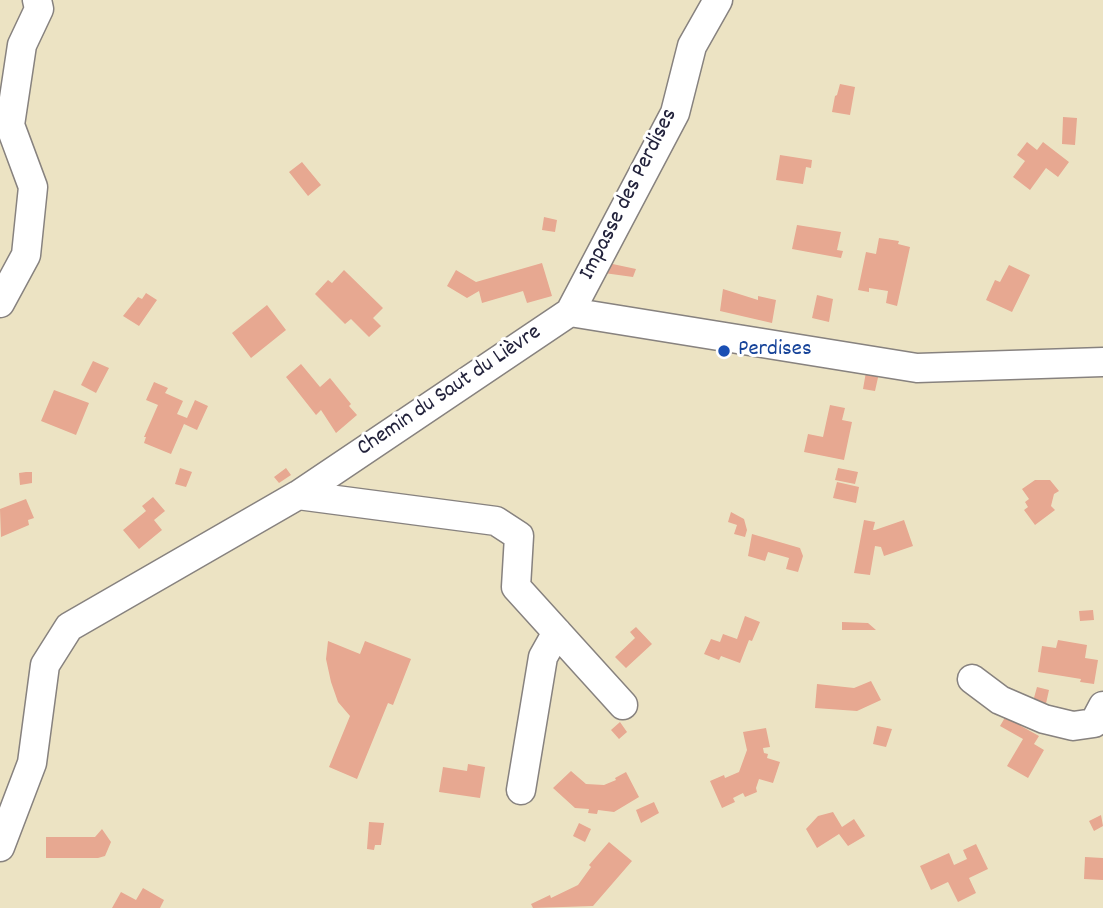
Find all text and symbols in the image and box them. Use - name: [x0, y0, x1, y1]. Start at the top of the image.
- street label: Impasse des Perdises: [575, 105, 685, 285]
- street label: Chemin du Saut du Lièvre: [353, 320, 547, 464]
- place label: Perdises: [738, 337, 812, 365]
- marker: Perdises: [716, 343, 732, 359]

